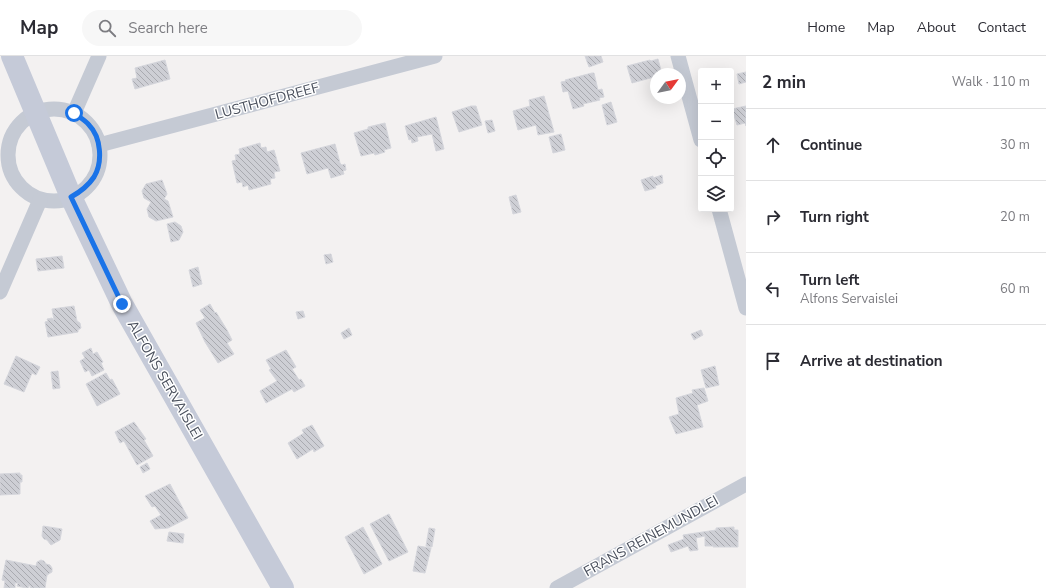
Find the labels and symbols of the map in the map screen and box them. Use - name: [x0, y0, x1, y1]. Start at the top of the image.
- north arrow: [650, 68, 686, 104]
- street label: LUSTHOFDREEF: [213, 78, 321, 124]
- route start: [65, 104, 83, 122]
- route end: [113, 295, 131, 313]
- street label: ALFONS SERVAISLEI: [123, 317, 207, 443]
- street label: FRANS REINEMUNDLEI: [580, 491, 722, 581]

